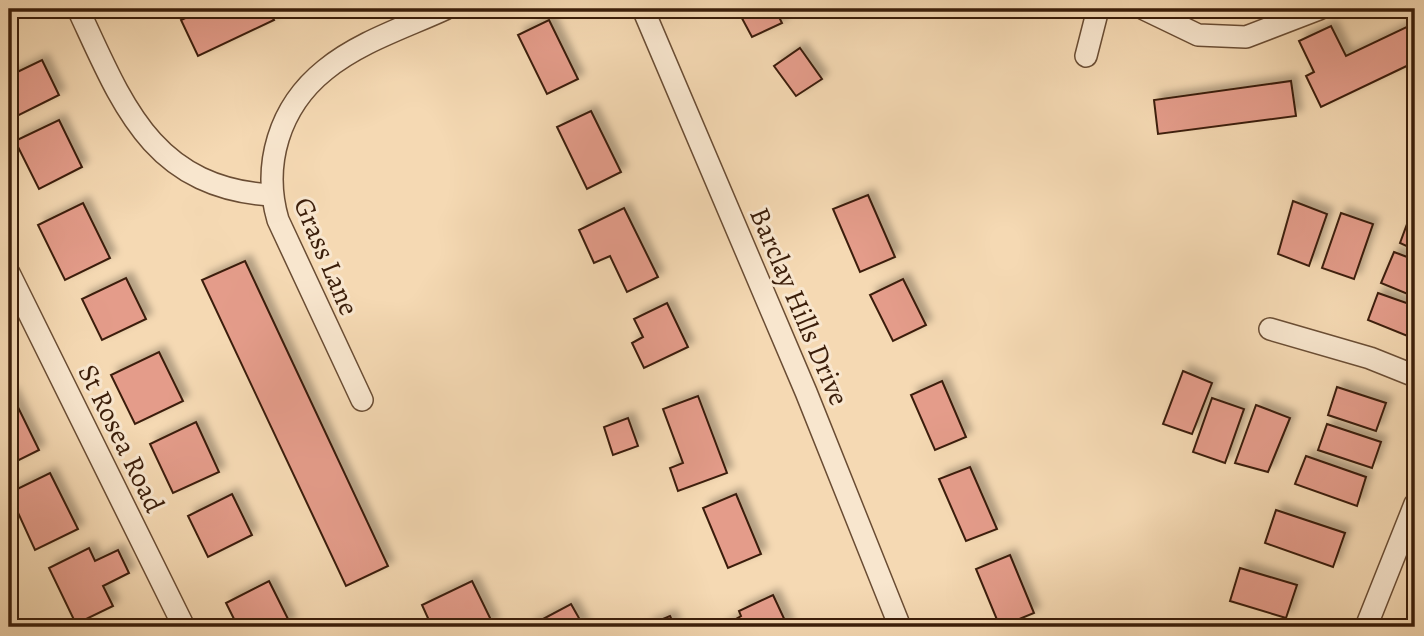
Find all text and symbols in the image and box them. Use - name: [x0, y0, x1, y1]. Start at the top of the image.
- street label: Grass Lane: [284, 192, 368, 321]
- street label: Barclay Hills Drive: [740, 202, 858, 411]
- street label: St Rosea Road: [69, 358, 174, 520]

